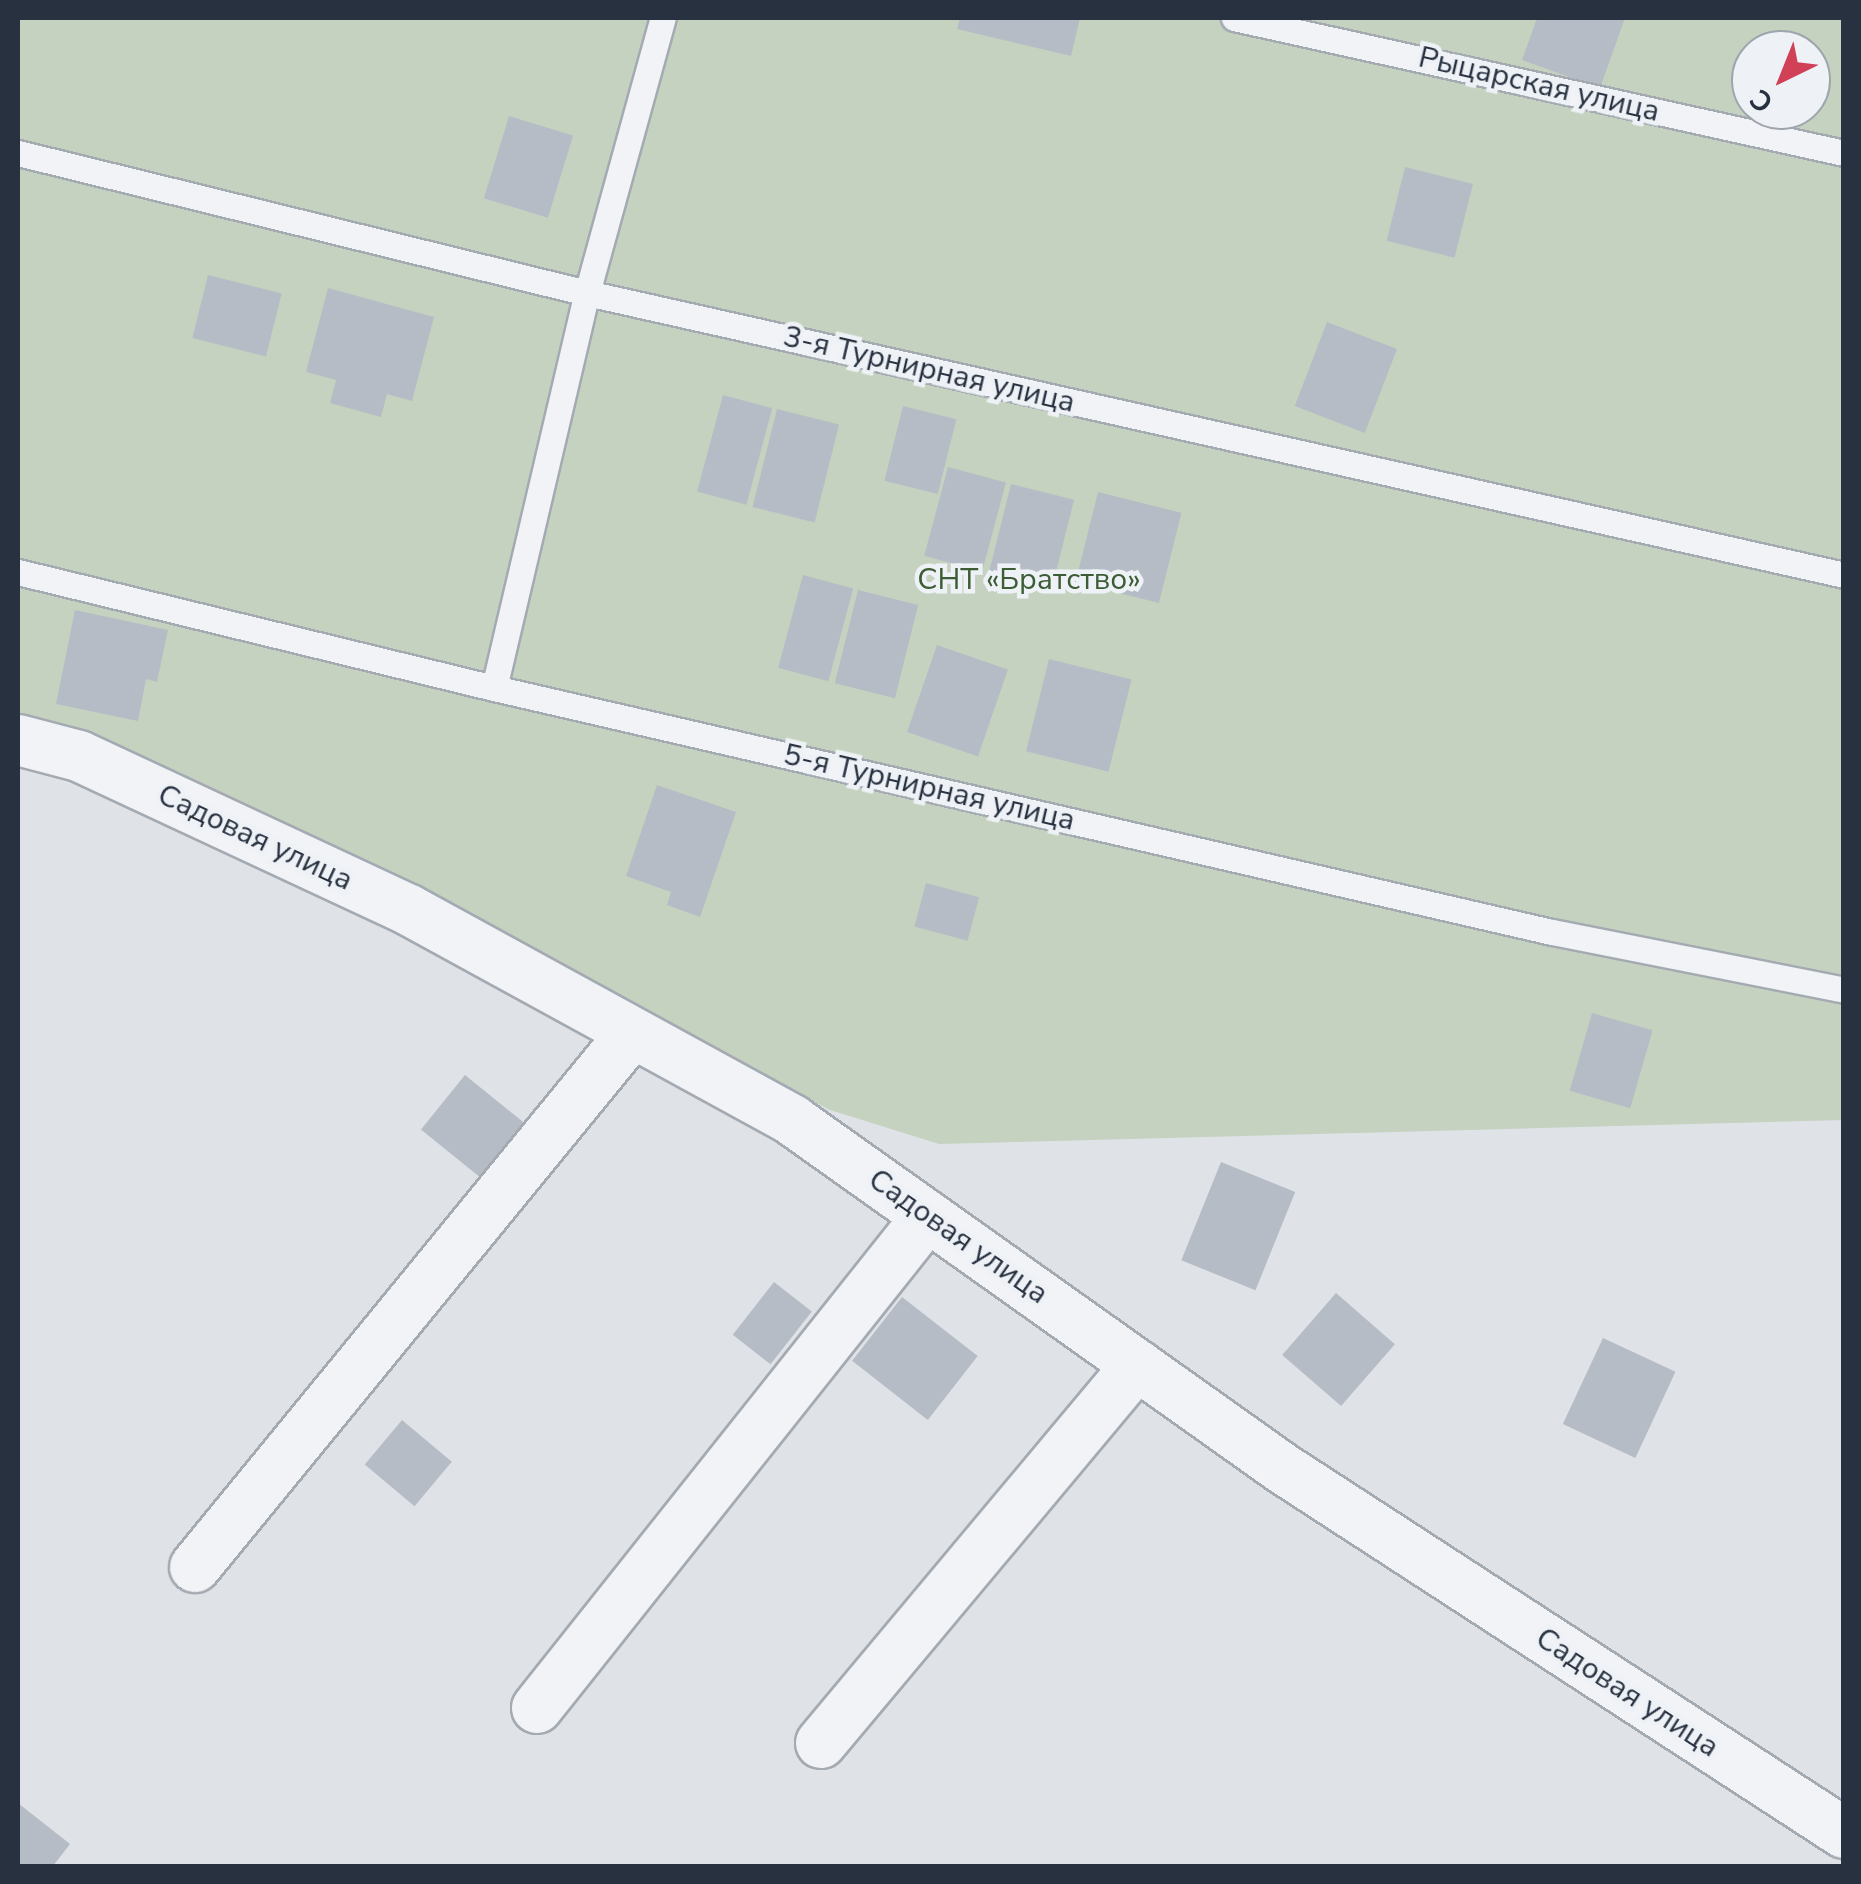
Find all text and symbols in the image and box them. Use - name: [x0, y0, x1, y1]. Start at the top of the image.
- north arrow: [1731, 30, 1831, 130]
- street label: Рыцарская улица: [1415, 40, 1663, 130]
- text: С: [1742, 80, 1782, 121]
- street label: 3-я Турнирная улица: [780, 319, 1078, 421]
- park label: СНТ «Братство»: [917, 562, 1141, 598]
- street label: 5-я Турнирная улица: [780, 737, 1078, 839]
- street label: Садовая улица: [152, 777, 358, 899]
- street label: Садовая улица: [861, 1162, 1055, 1312]
- street label: Садовая улица: [1529, 1620, 1725, 1766]

